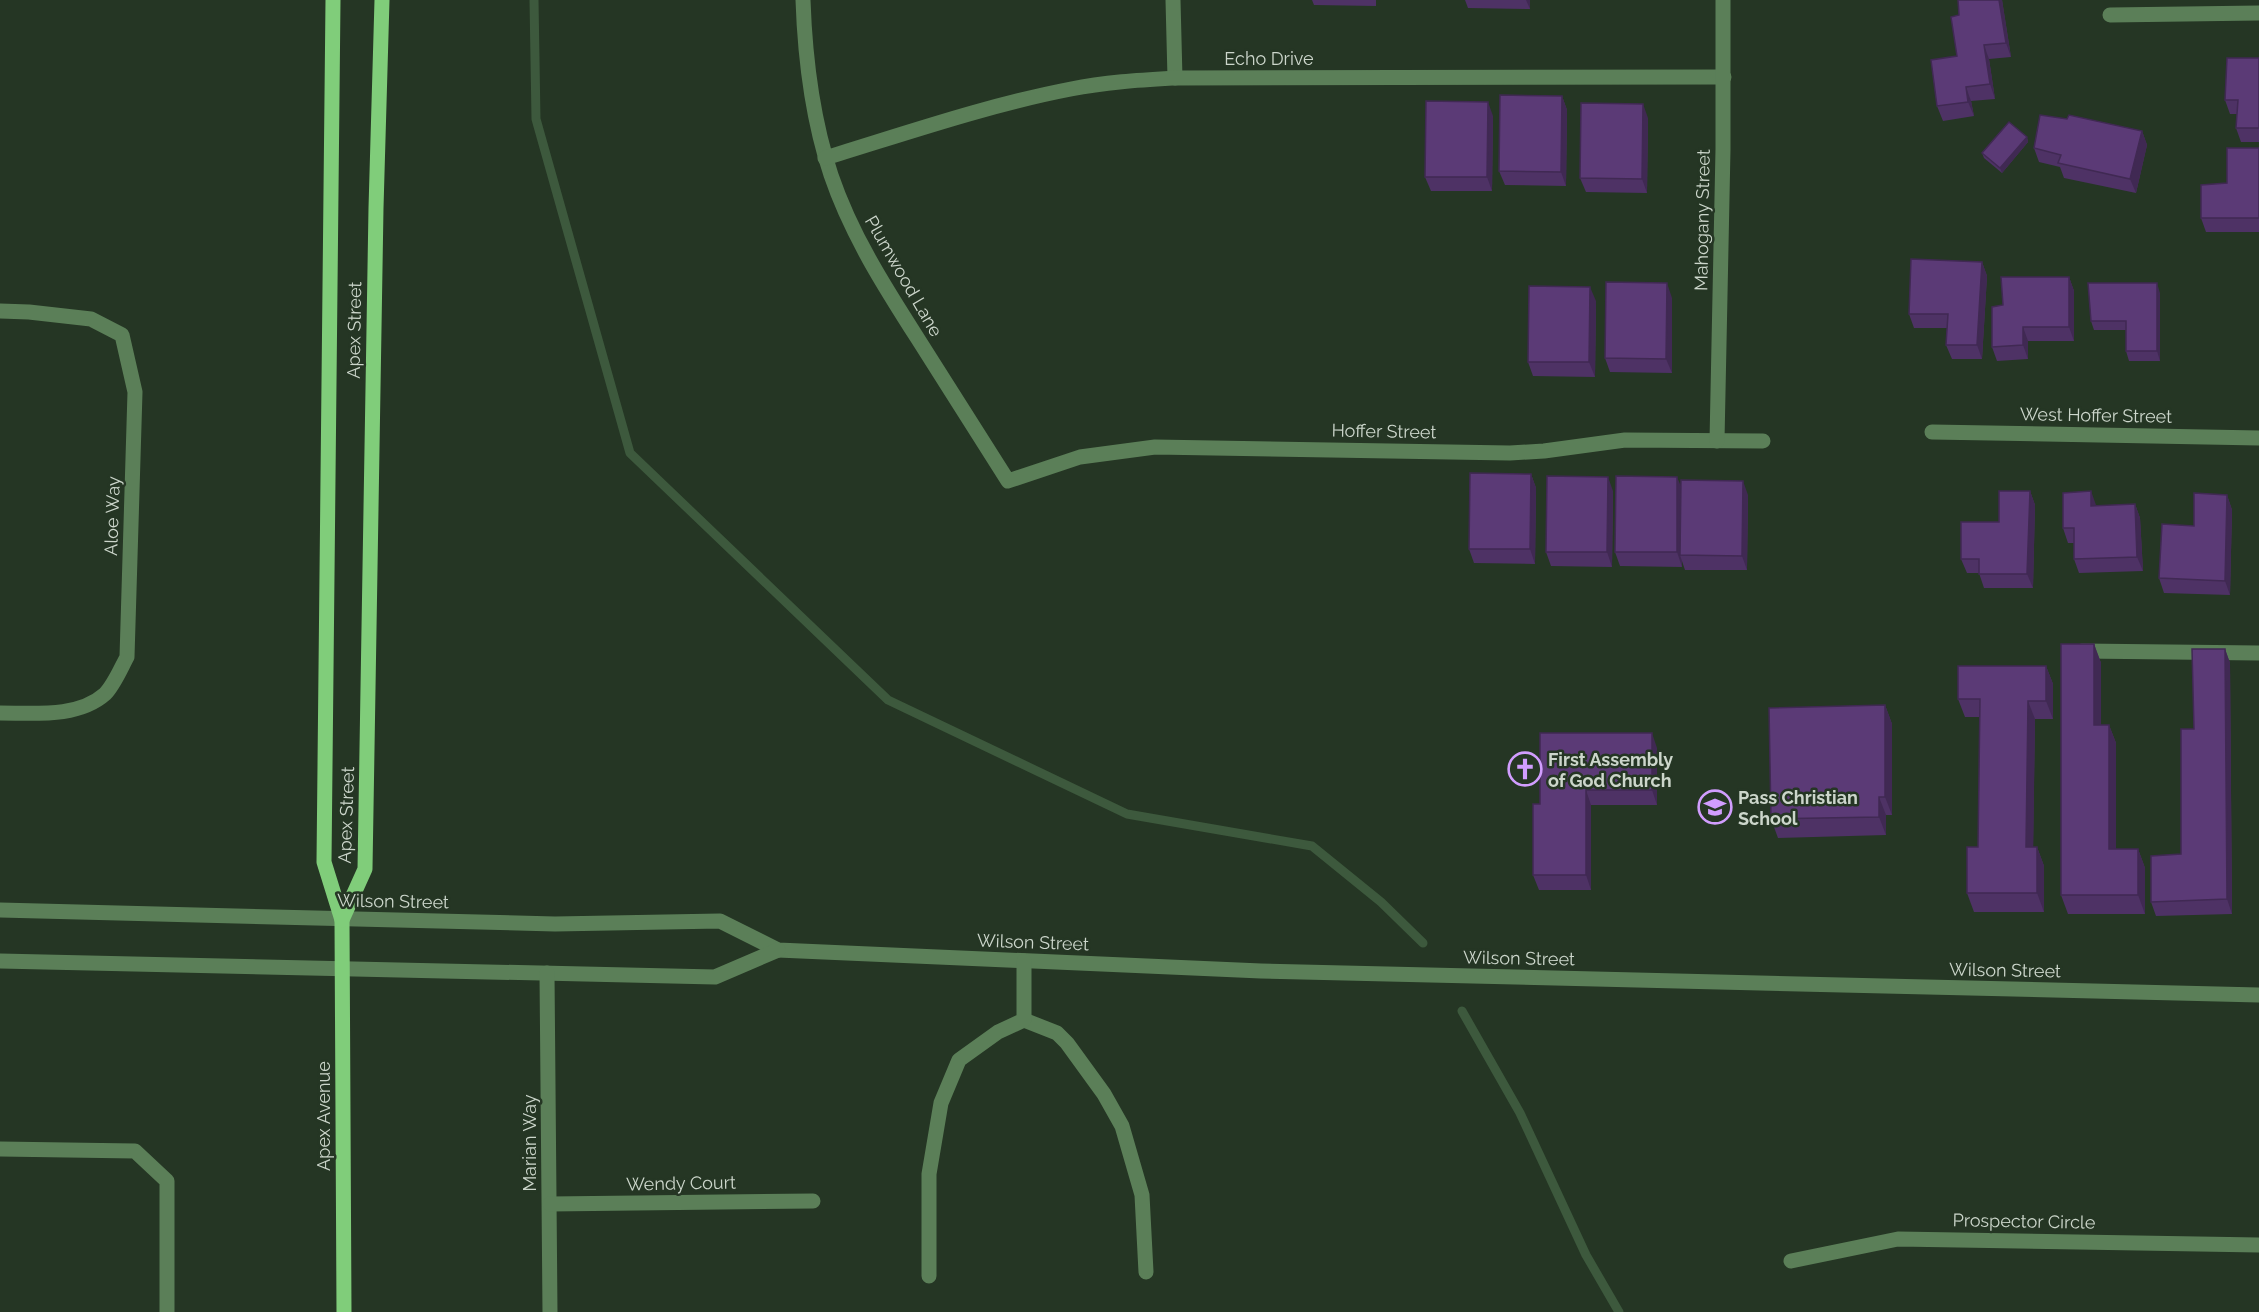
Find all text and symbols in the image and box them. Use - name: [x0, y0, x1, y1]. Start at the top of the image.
- street label: Echo Drive: [1224, 48, 1314, 69]
- street label: Mahogany Street: [1690, 149, 1714, 291]
- street label: Plumwood Lane: [861, 212, 947, 341]
- street label: Apex Street: [343, 281, 365, 379]
- street label: West Hoffer Street: [2020, 403, 2172, 427]
- street label: Hoffer Street: [1331, 420, 1437, 442]
- street label: Aloe Way: [100, 476, 124, 556]
- place label: First Assembly of God Church: [1548, 749, 1673, 791]
- church icon: First Assembly of God Church: [1507, 751, 1543, 787]
- street label: Apex Street: [334, 766, 358, 864]
- place label: Pass Christian School: [1738, 787, 1858, 829]
- school or university icon: Pass Christian School: [1697, 789, 1733, 825]
- street label: Wilson Street: [337, 890, 449, 912]
- street label: Wilson Street: [977, 930, 1089, 954]
- street label: Wilson Street: [1463, 947, 1575, 969]
- street label: Wilson Street: [1949, 959, 2061, 981]
- street label: Apex Avenue: [313, 1061, 334, 1171]
- street label: Marian Way: [519, 1094, 540, 1192]
- street label: Wendy Court: [626, 1172, 736, 1194]
- street label: Prospector Circle: [1952, 1209, 2096, 1233]

